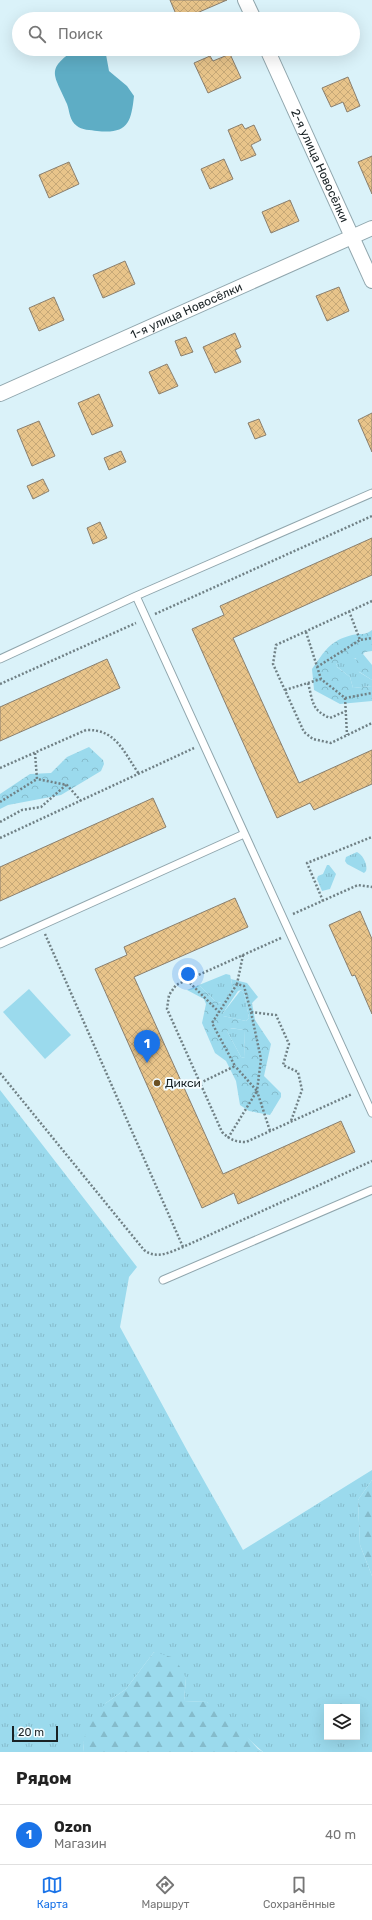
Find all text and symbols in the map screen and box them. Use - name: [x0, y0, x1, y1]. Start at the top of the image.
- search box: [12, 12, 360, 56]
- icon: search: [26, 23, 48, 45]
- text: Поиск: [58, 25, 103, 43]
- street label: 2-я улица Новосёлки: [288, 107, 351, 224]
- street label: 1-я улица Новосёлки: [128, 280, 244, 342]
- your location: [178, 964, 198, 984]
- pin: 1: [134, 1030, 160, 1063]
- place label: Дикси: [165, 1076, 201, 1090]
- marker: Дикси: [152, 1078, 162, 1088]
- map controls: [324, 1704, 360, 1740]
- button: layers: [324, 1704, 360, 1740]
- scale bar: [12, 1724, 58, 1743]
- text: 20 m: [18, 1726, 44, 1739]
- text: Рядом: [16, 1768, 72, 1788]
- text: Ozon: [54, 1818, 92, 1836]
- text: 1: [26, 1827, 32, 1842]
- text: 40 m: [325, 1827, 356, 1842]
- text: Магазин: [54, 1836, 107, 1851]
- tab: Карта: [37, 1874, 68, 1911]
- tab: Маршрут: [141, 1874, 189, 1911]
- tab: Сохранённые: [263, 1874, 335, 1911]

